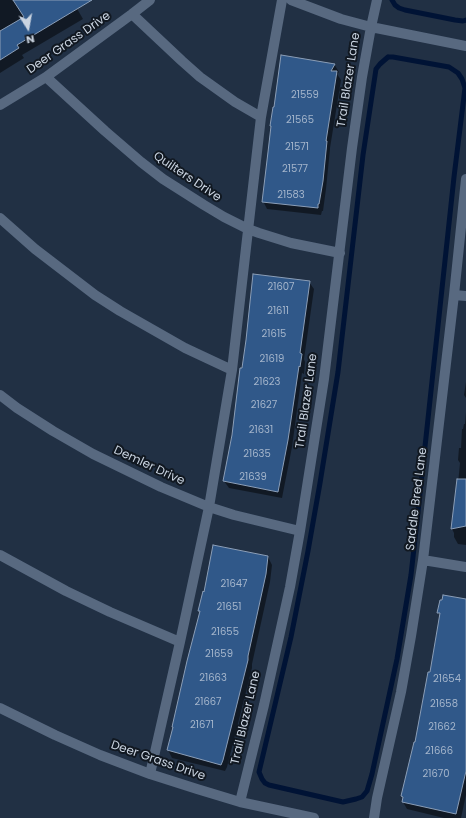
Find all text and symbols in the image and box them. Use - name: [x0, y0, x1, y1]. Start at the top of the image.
- north arrow: [8, 8, 48, 48]
- street label: Deer Grass Drive: [24, 9, 114, 77]
- text: N: [25, 31, 36, 48]
- street label: Trail Blazer Lane: [334, 32, 364, 128]
- house number: 21559: [291, 89, 319, 101]
- house number: 21565: [286, 114, 314, 126]
- house number: 21571: [285, 141, 309, 153]
- street label: Quilters Drive: [150, 149, 224, 205]
- house number: 21577: [282, 163, 308, 175]
- house number: 21583: [277, 189, 305, 201]
- house number: 21607: [267, 281, 295, 293]
- house number: 21611: [267, 305, 289, 317]
- house number: 21615: [262, 328, 286, 340]
- house number: 21619: [260, 353, 284, 365]
- street label: Trail Blazer Lane: [293, 353, 321, 449]
- house number: 21623: [254, 376, 280, 388]
- house number: 21627: [251, 399, 277, 411]
- house number: 21631: [249, 424, 273, 436]
- street label: Demler Drive: [111, 443, 187, 489]
- street label: Saddle Bred Lane: [404, 447, 430, 551]
- house number: 21635: [243, 448, 271, 460]
- house number: 21639: [239, 471, 267, 483]
- house number: 21647: [220, 578, 248, 590]
- house number: 21651: [217, 601, 241, 613]
- house number: 21655: [211, 626, 239, 638]
- house number: 21659: [205, 648, 233, 660]
- street label: Trail Blazer Lane: [228, 670, 264, 766]
- house number: 21663: [199, 672, 227, 684]
- house number: 21654: [433, 673, 461, 685]
- house number: 21667: [194, 696, 222, 708]
- house number: 21658: [430, 698, 458, 710]
- house number: 21671: [190, 719, 214, 731]
- house number: 21662: [428, 721, 456, 733]
- street label: Deer Grass Drive: [109, 738, 207, 784]
- house number: 21666: [425, 745, 453, 757]
- house number: 21670: [422, 768, 450, 780]

